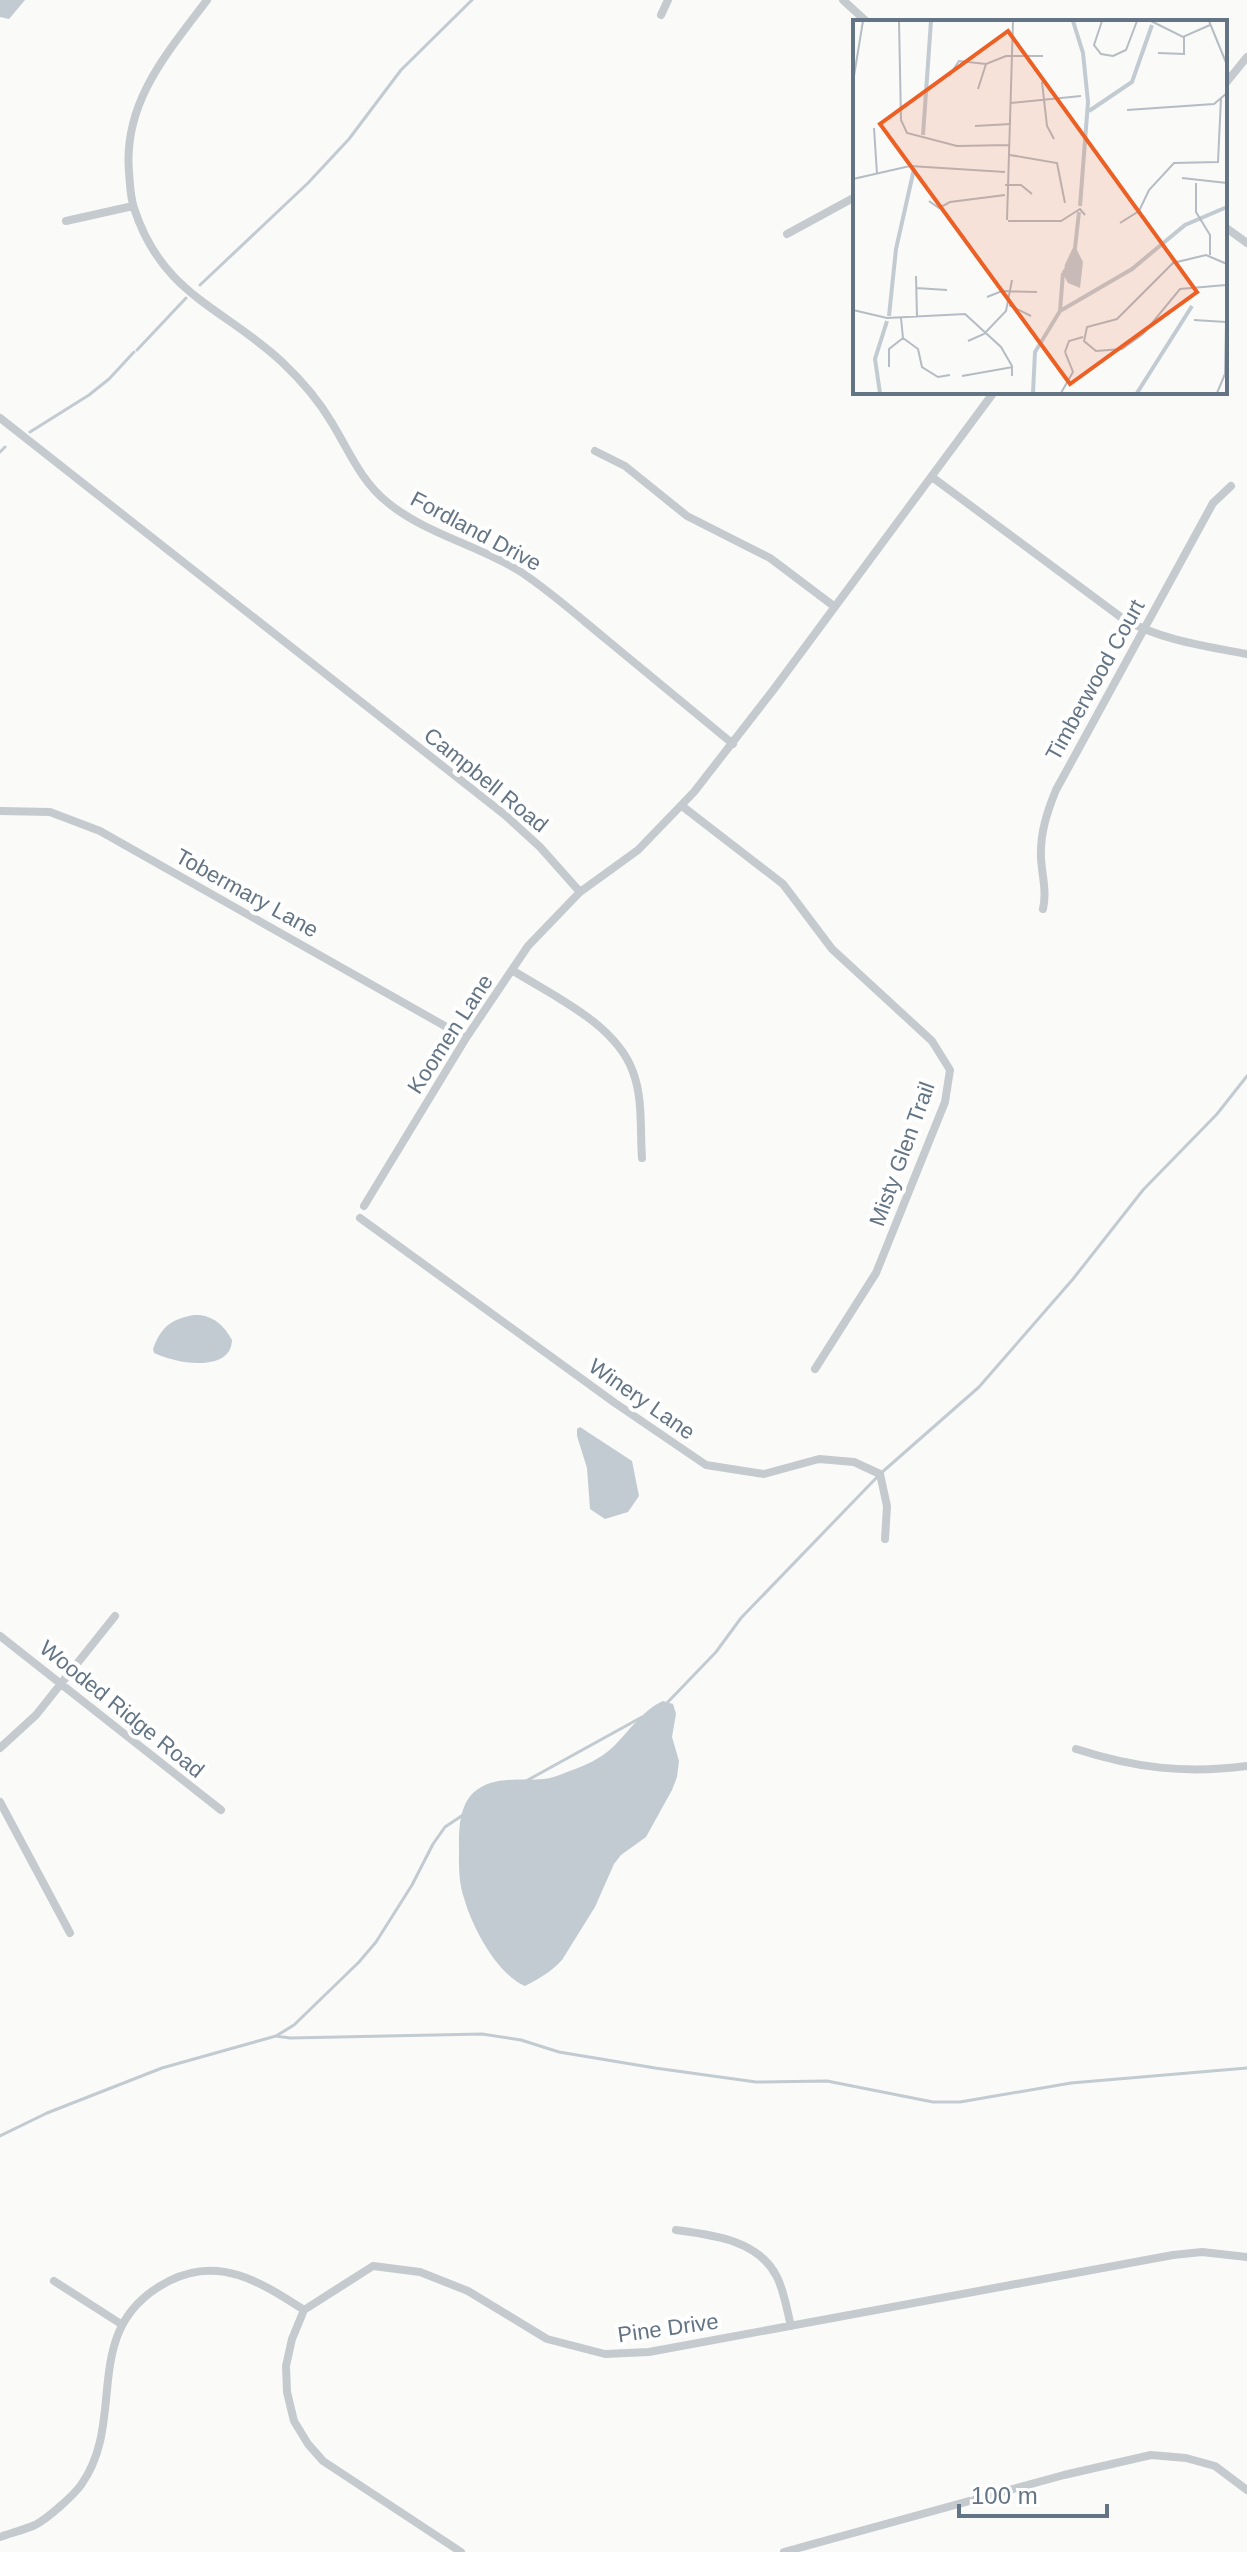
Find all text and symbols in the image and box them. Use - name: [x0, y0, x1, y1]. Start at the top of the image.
- inset map: [853, 20, 1227, 394]
- street label: Fordland Drive: [406, 486, 546, 576]
- street label: Timberwood Court: [1040, 595, 1150, 765]
- street label: Campbell Road: [419, 723, 553, 837]
- street label: Tobermary Lane: [171, 844, 323, 942]
- street label: Koomen Lane: [402, 970, 498, 1098]
- street label: Misty Glen Trail: [864, 1078, 940, 1230]
- street label: Winery Lane: [584, 1353, 700, 1445]
- street label: Wooded Ridge Road: [35, 1635, 209, 1783]
- street label: Pine Drive: [616, 2309, 720, 2347]
- scale bar: [959, 2468, 1107, 2518]
- text: 100 m: [971, 2482, 1038, 2509]

